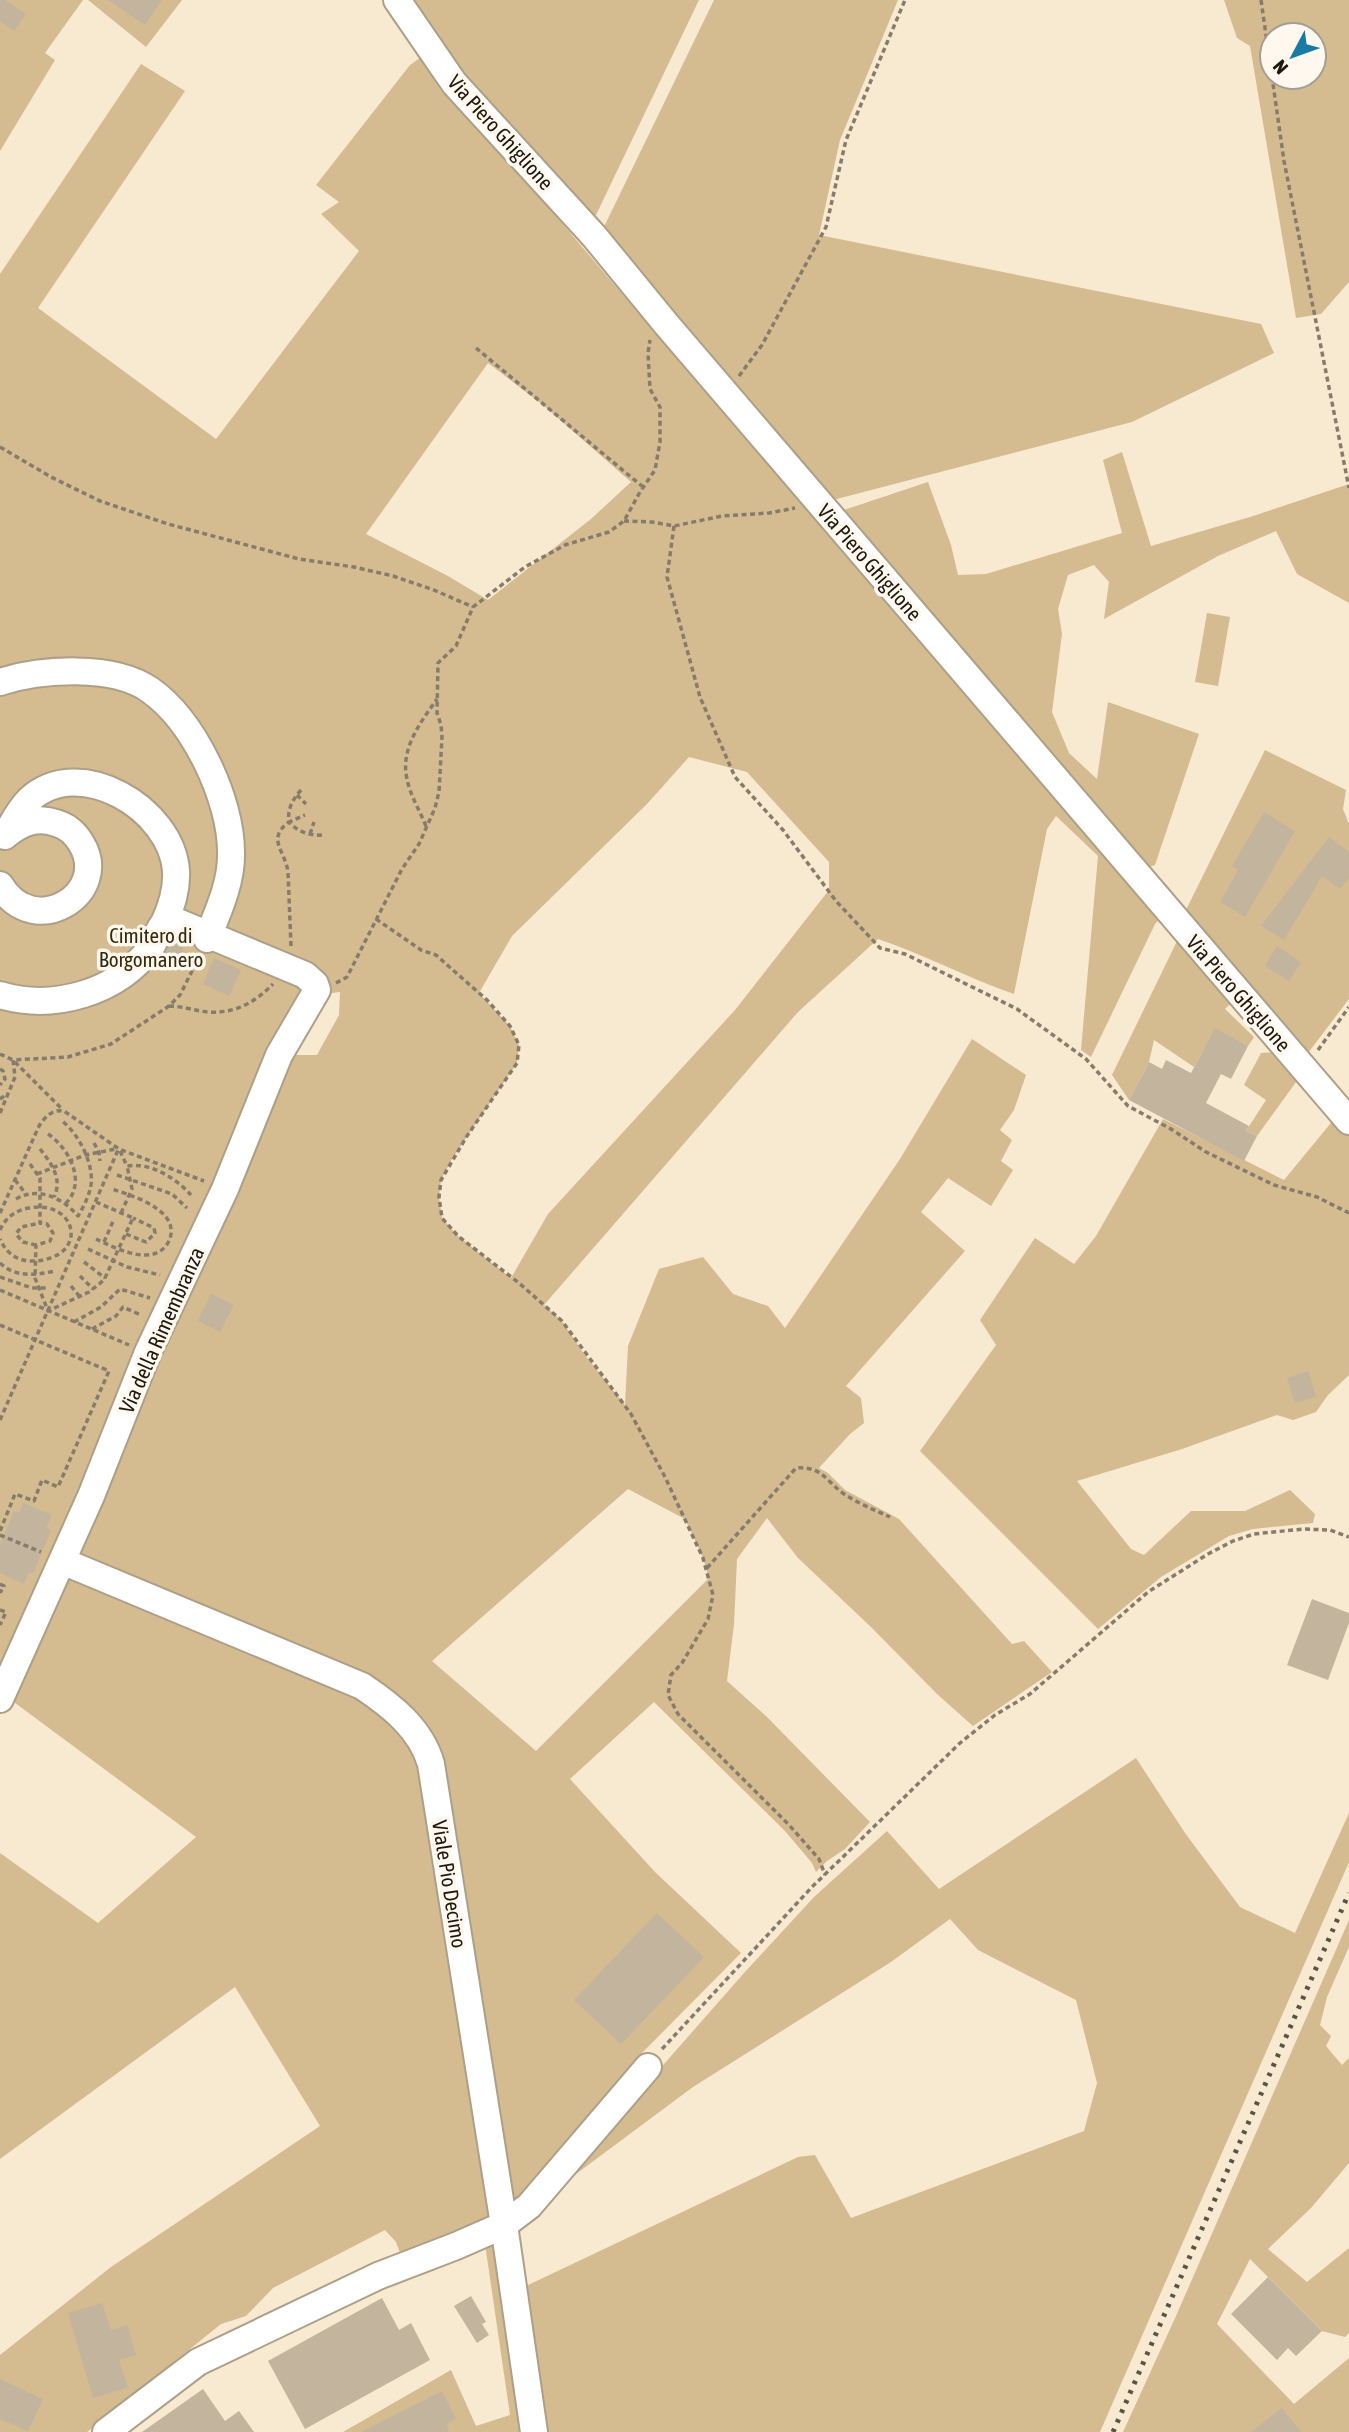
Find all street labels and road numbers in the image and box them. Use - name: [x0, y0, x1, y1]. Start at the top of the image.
- street label: Via Piero Ghiglione: [443, 70, 559, 194]
- street label: Via Piero Ghiglione: [813, 499, 927, 625]
- street label: Via Piero Ghiglione: [1182, 930, 1296, 1056]
- street label: Via della Rimembranza: [114, 1243, 208, 1417]
- street label: Viale Pio Decimo: [428, 1818, 472, 1950]

